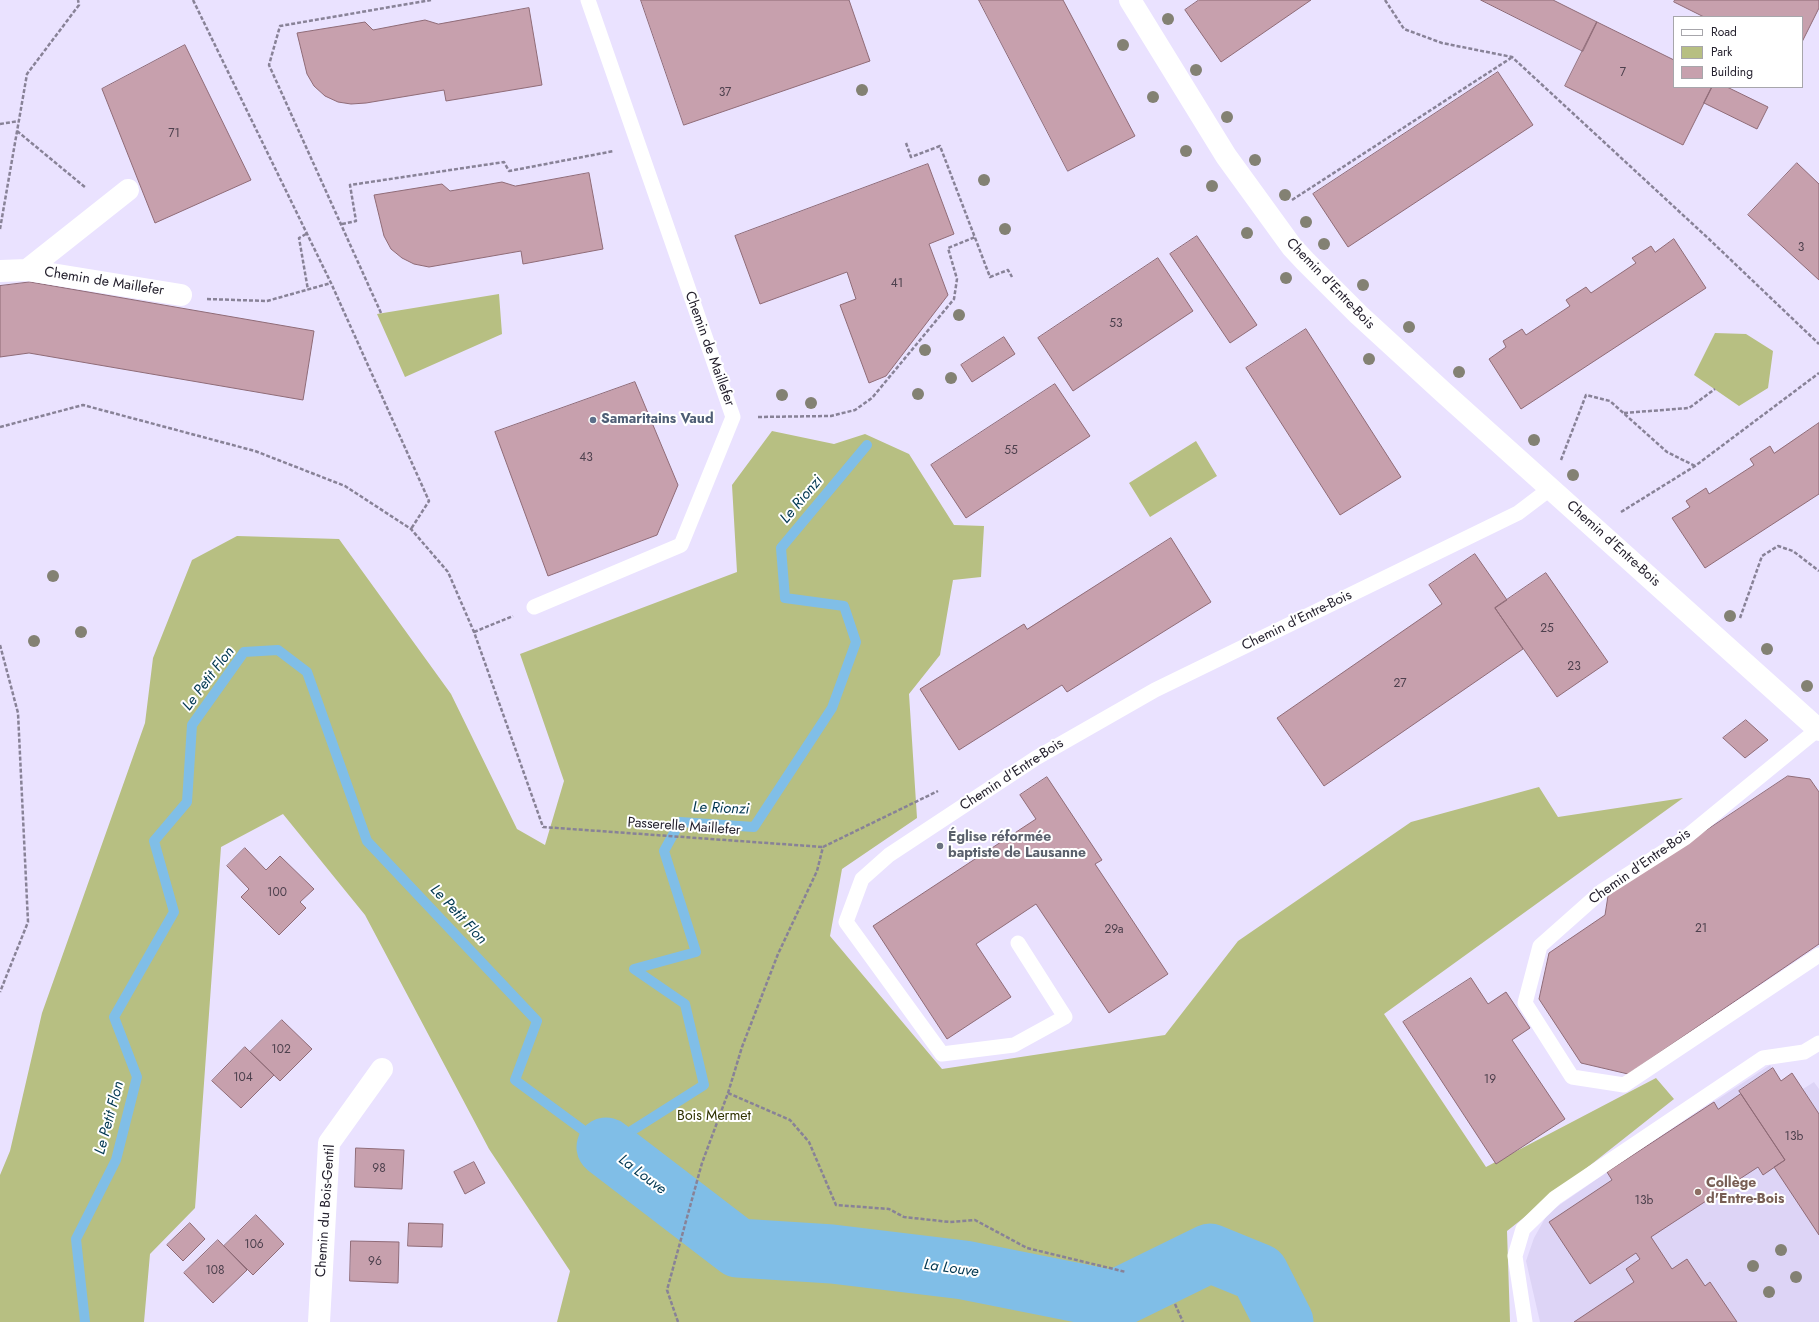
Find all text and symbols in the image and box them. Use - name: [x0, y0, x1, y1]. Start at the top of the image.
- legend: [1673, 16, 1803, 88]
- text: Road: [1711, 23, 1737, 41]
- text: Park: [1711, 43, 1732, 61]
- text: Building: [1711, 63, 1753, 81]
- house number: 7: [1620, 66, 1626, 80]
- house number: 37: [719, 86, 731, 100]
- house number: 71: [168, 127, 180, 141]
- street label: Chemin d'Entre-Bois: [1282, 235, 1378, 333]
- house number: 3: [1798, 241, 1804, 255]
- street label: Chemin de Maillefer: [43, 264, 165, 300]
- house number: 41: [891, 277, 903, 291]
- street label: Chemin de Maillefer: [680, 289, 738, 409]
- house number: 53: [1109, 317, 1123, 331]
- place label: Samaritains Vaud: [601, 412, 714, 428]
- marker: Samaritains Vaud: [588, 415, 598, 425]
- house number: 55: [1004, 444, 1018, 458]
- house number: 43: [579, 451, 593, 465]
- water label: Le Rionzi: [777, 473, 827, 527]
- street label: Chemin d'Entre-Bois: [1563, 498, 1663, 590]
- street label: Chemin d'Entre-Bois: [1239, 587, 1355, 655]
- house number: 25: [1540, 622, 1554, 636]
- water label: Le Petit Flon: [179, 644, 239, 714]
- house number: 23: [1567, 660, 1581, 674]
- house number: 27: [1393, 677, 1407, 691]
- street label: Chemin d'Entre-Bois: [957, 735, 1067, 815]
- water label: Le Rionzi: [692, 799, 750, 819]
- street label: Passerelle Maillefer: [627, 815, 741, 839]
- street label: Chemin d'Entre-Bois: [1586, 826, 1694, 908]
- place label: Église réformée baptiste de Lausanne: [948, 830, 1086, 862]
- marker: Église réformée baptiste de Lausanne: [935, 841, 945, 851]
- water label: Le Petit Flon: [426, 881, 490, 949]
- house number: 100: [267, 886, 287, 900]
- house number: 21: [1695, 922, 1707, 936]
- house number: 29a: [1104, 923, 1124, 937]
- house number: 102: [271, 1043, 291, 1057]
- house number: 104: [233, 1071, 253, 1085]
- house number: 19: [1484, 1073, 1496, 1087]
- water label: Le Petit Flon: [92, 1079, 128, 1157]
- park label: Bois Mermet: [677, 1109, 751, 1125]
- house number: 13b: [1785, 1130, 1803, 1144]
- street label: Chemin du Bois-Gentil: [313, 1144, 339, 1278]
- water label: La Louve: [615, 1151, 669, 1199]
- house number: 98: [372, 1162, 386, 1176]
- place label: Collège d'Entre-Bois: [1706, 1176, 1784, 1208]
- marker: Collège d'Entre-Bois: [1693, 1187, 1703, 1197]
- house number: 13b: [1635, 1194, 1653, 1208]
- house number: 106: [244, 1238, 264, 1252]
- house number: 96: [368, 1255, 382, 1269]
- water label: La Louve: [922, 1256, 980, 1282]
- house number: 108: [205, 1264, 225, 1278]

